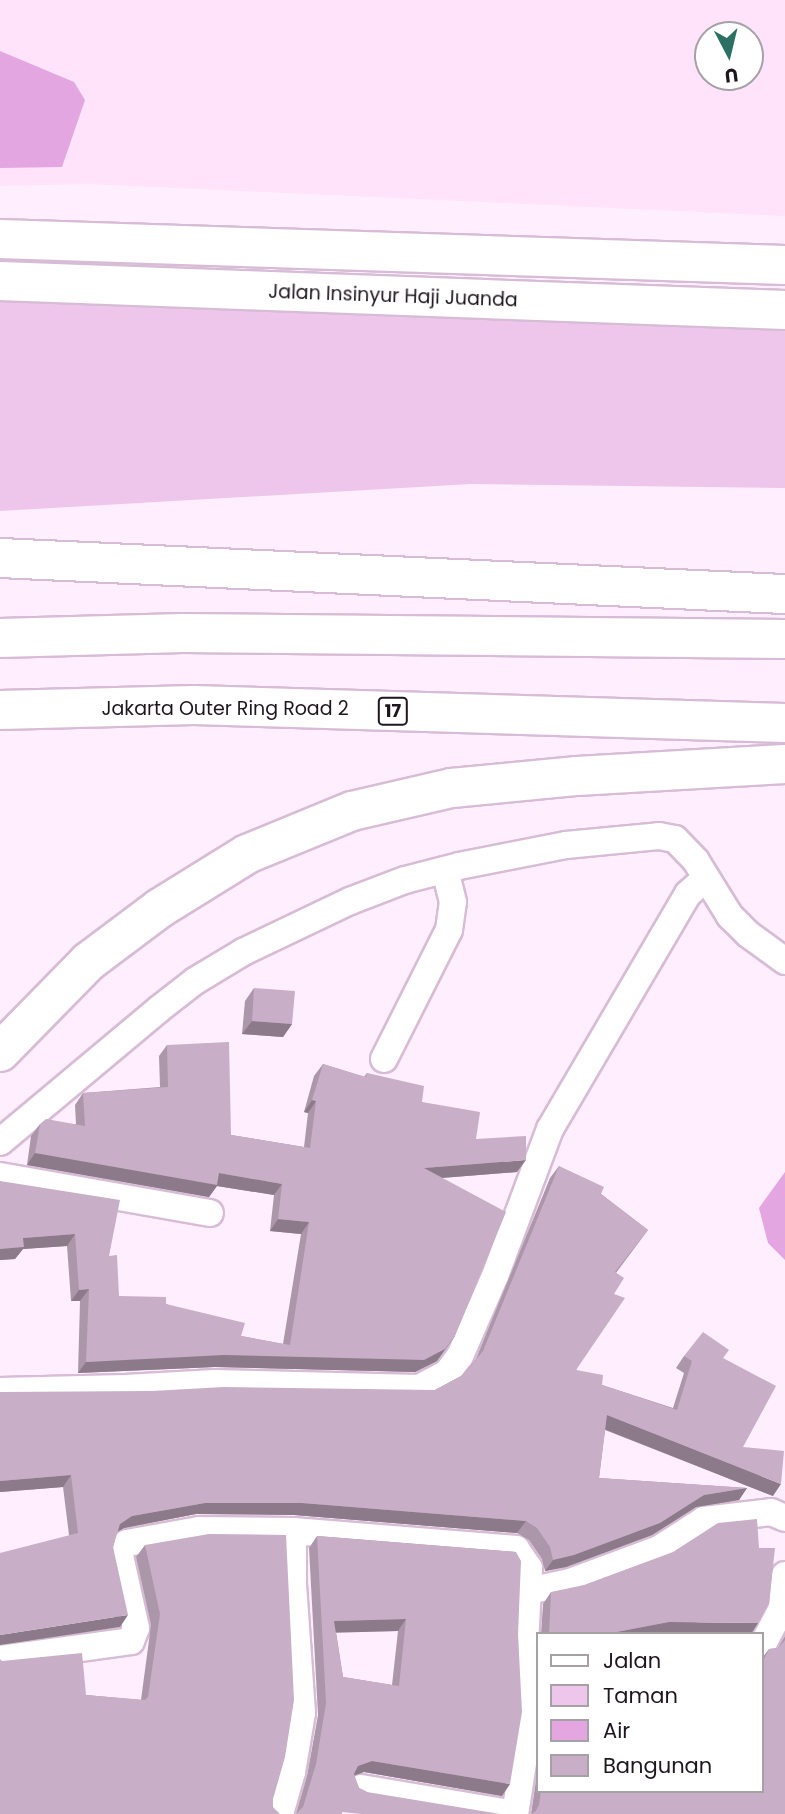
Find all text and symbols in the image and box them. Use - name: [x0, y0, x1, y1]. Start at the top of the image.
- north arrow: [694, 21, 764, 91]
- text: U: [723, 61, 740, 90]
- street label: Jalan Insinyur Haji Juanda: [268, 280, 518, 312]
- road number: 17: [377, 696, 409, 726]
- street label: Jakarta Outer Ring Road 2: [101, 698, 349, 720]
- legend: [536, 1632, 764, 1793]
- text: Jalan: [603, 1646, 661, 1675]
- text: Taman: [603, 1681, 678, 1710]
- text: Air: [603, 1716, 630, 1745]
- text: Bangunan: [603, 1751, 712, 1780]

